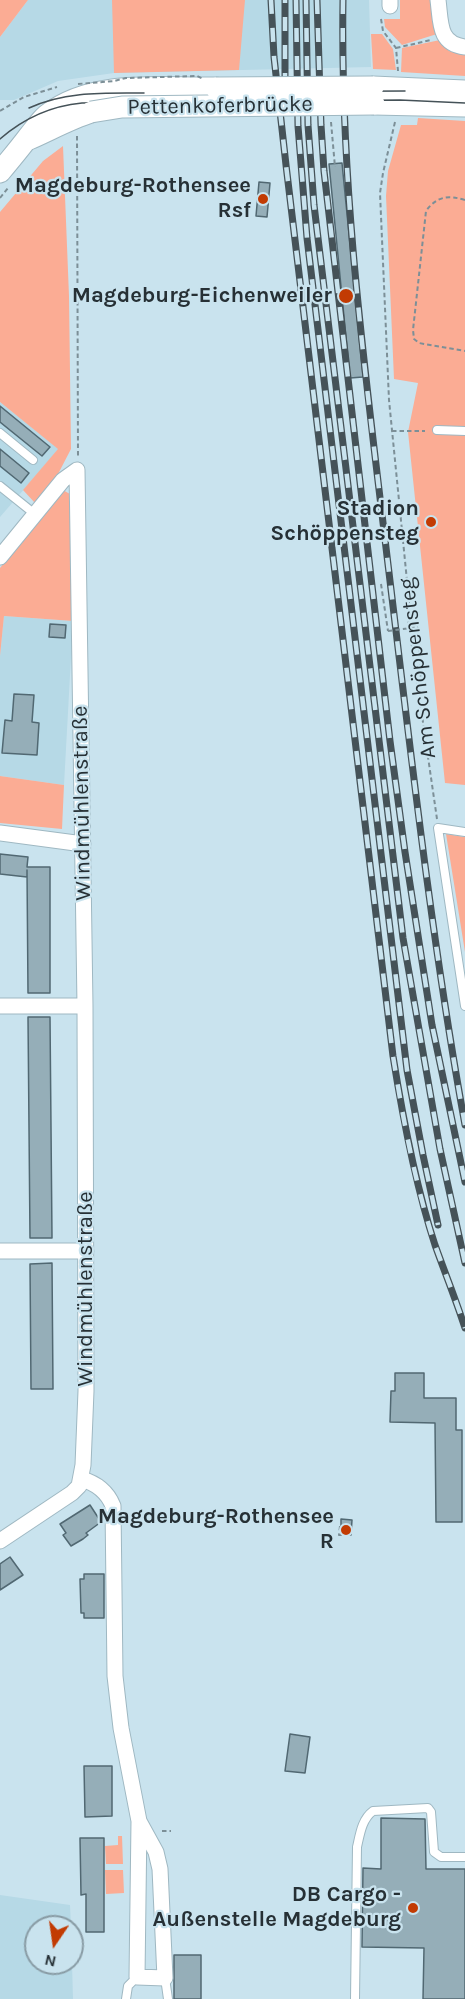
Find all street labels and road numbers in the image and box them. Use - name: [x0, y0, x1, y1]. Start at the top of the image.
- street label: Pettenkoferbrücke: [127, 91, 313, 121]
- street label: Am Schöppensteg: [394, 576, 442, 760]
- street label: Windmühlenstraße: [67, 705, 97, 901]
- street label: Windmühlenstraße: [73, 1191, 99, 1387]

